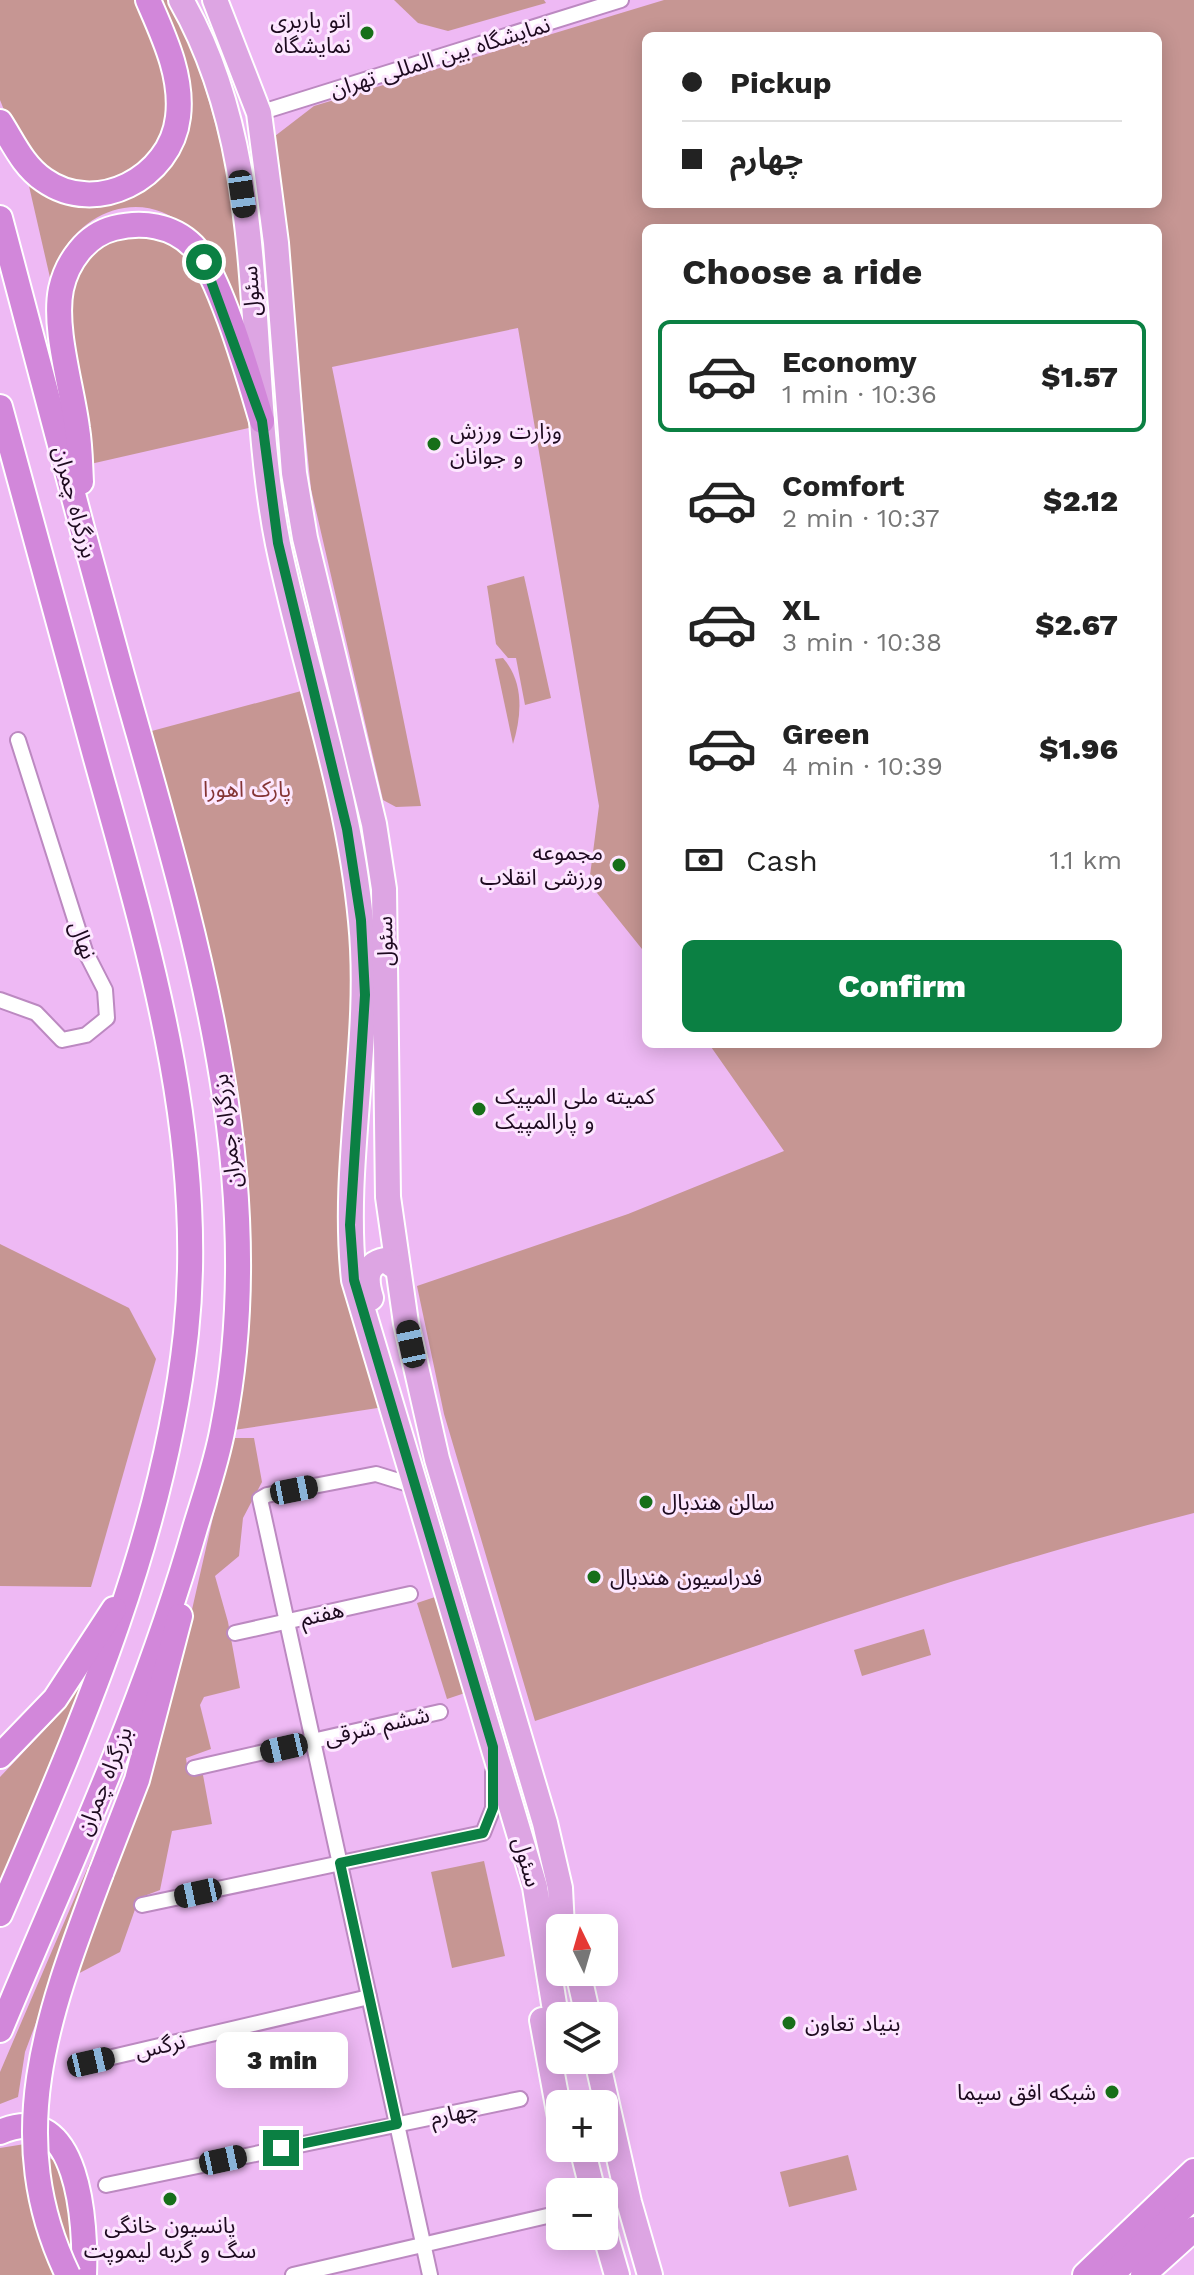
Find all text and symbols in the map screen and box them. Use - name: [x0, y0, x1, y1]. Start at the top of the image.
- place label: اتو باربری نمایشگاه: [270, 8, 351, 58]
- street label: نمایشگاه بین المللی تهران: [327, 12, 553, 102]
- marker: اتو باربری نمایشگاه: [358, 24, 376, 42]
- text: Pickup: [730, 65, 832, 100]
- text: چهارم: [730, 141, 803, 176]
- car: [227, 169, 257, 219]
- route start: [186, 244, 222, 280]
- text: Choose a ride: [682, 251, 922, 293]
- street label: سئول: [237, 265, 265, 317]
- icon: car: [686, 340, 758, 412]
- text: Economy: [782, 344, 917, 379]
- text: $1.57: [1041, 359, 1118, 394]
- text: 1 min · 10:36: [782, 379, 937, 409]
- place label: وزارت ورزش و جوانان: [450, 419, 562, 469]
- marker: وزارت ورزش و جوانان: [425, 435, 443, 453]
- street label: بزرگراه چمران: [46, 443, 102, 561]
- icon: car: [686, 464, 758, 536]
- text: Comfort: [782, 468, 904, 503]
- text: $2.12: [1043, 483, 1118, 518]
- text: 2 min · 10:37: [782, 503, 940, 533]
- icon: car: [686, 588, 758, 660]
- text: XL: [782, 592, 820, 627]
- text: $2.67: [1035, 607, 1118, 642]
- text: 3 min · 10:38: [782, 627, 942, 657]
- icon: car: [686, 712, 758, 784]
- text: Green: [782, 716, 870, 751]
- text: $1.96: [1039, 731, 1118, 766]
- text: 4 min · 10:39: [782, 751, 943, 781]
- park label: پارک اهورا: [203, 777, 291, 804]
- icon: cash: [682, 838, 726, 882]
- place label: مجموعه ورزشی انقلاب: [480, 840, 603, 891]
- text: Cash: [746, 843, 818, 878]
- text: 1.1 km: [1049, 845, 1122, 875]
- marker: مجموعه ورزشی انقلاب: [610, 856, 628, 874]
- street label: سئول: [372, 916, 398, 966]
- street label: نهال: [64, 917, 102, 963]
- button: Confirm: [682, 940, 1122, 1032]
- street label: بزرگراه چمران: [208, 1072, 248, 1190]
- place label: کمیته ملی المپیک و پارالمپیک: [495, 1084, 656, 1136]
- marker: کمیته ملی المپیک و پارالمپیک: [470, 1100, 488, 1118]
- car: [394, 1318, 428, 1370]
- car: [268, 1474, 320, 1506]
- place label: سالن هندبال: [662, 1490, 774, 1515]
- marker: سالن هندبال: [637, 1493, 655, 1511]
- place label: فدراسیون هندبال: [610, 1565, 762, 1591]
- marker: فدراسیون هندبال: [585, 1568, 603, 1586]
- street label: هفتم: [298, 1597, 347, 1635]
- street label: ششم شرقی: [322, 1702, 433, 1754]
- street label: بزرگراه چمران: [71, 1723, 139, 1840]
- car: [258, 1731, 310, 1765]
- street label: سئول: [508, 1834, 546, 1890]
- car: [172, 1876, 224, 1910]
- north arrow: [546, 1914, 618, 1986]
- map controls: [546, 1914, 618, 2250]
- button: layers: [546, 2002, 618, 2074]
- place label: بنیاد تعاون: [805, 2011, 900, 2036]
- marker: بنیاد تعاون: [780, 2014, 798, 2032]
- street label: نرگس: [132, 2028, 188, 2064]
- callout: 3 min: [215, 2032, 347, 2088]
- car: [65, 2045, 117, 2079]
- text: 3 min: [247, 2045, 317, 2075]
- place label: شبکه افق سیما: [957, 2080, 1096, 2106]
- marker: شبکه افق سیما: [1103, 2083, 1121, 2101]
- button: +: [546, 2090, 618, 2162]
- street label: چهارم: [428, 2096, 481, 2134]
- route end: [263, 2130, 299, 2166]
- car: [197, 2143, 249, 2177]
- button: −: [546, 2178, 618, 2250]
- marker: پانسیون خانگی سگ و گربه لیموپت: [161, 2190, 179, 2208]
- place label: پانسیون خانگی سگ و گربه لیموپت: [84, 2213, 256, 2265]

